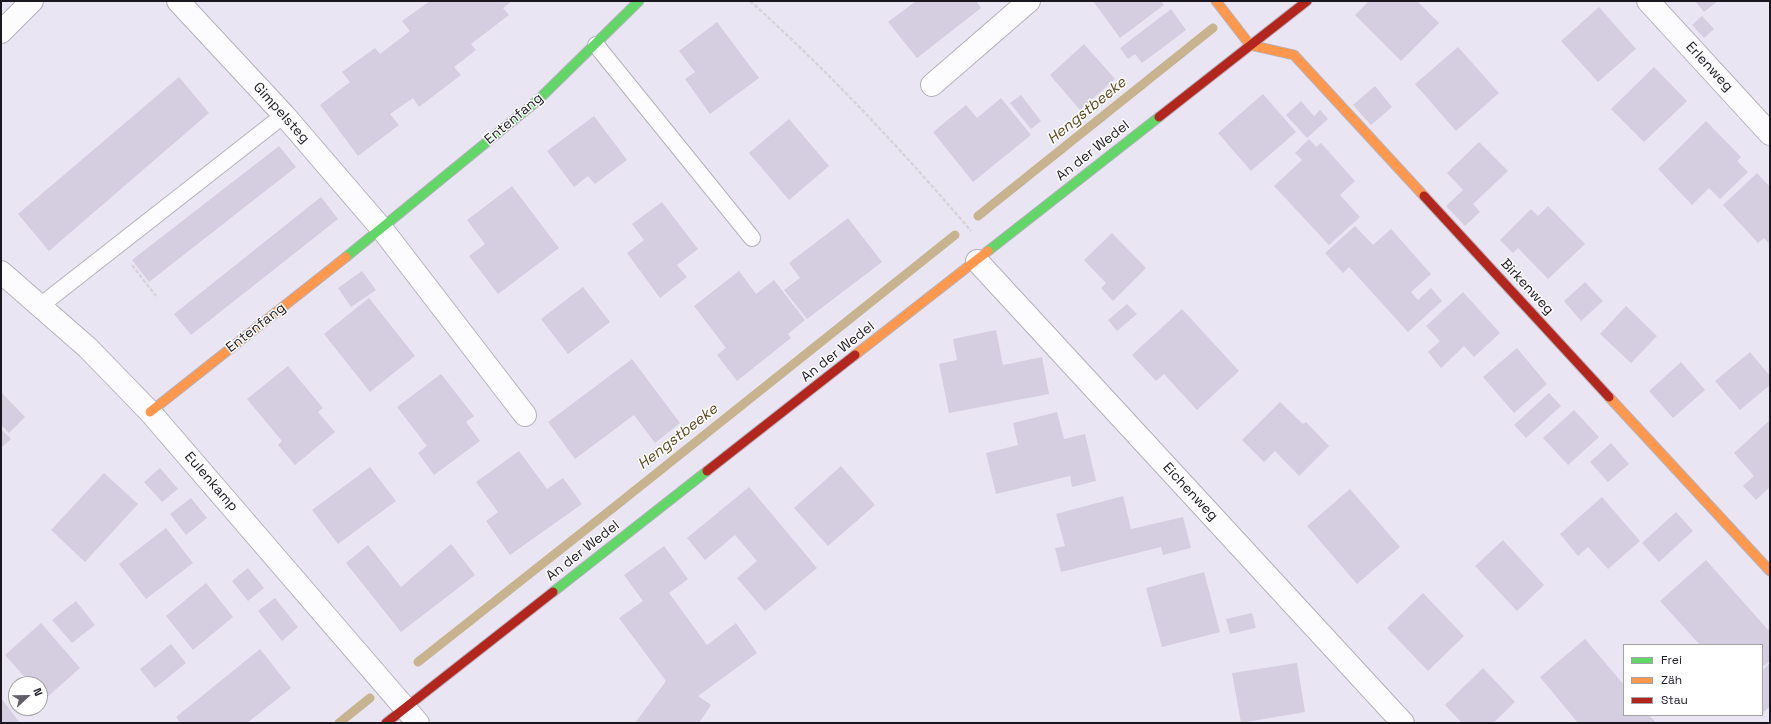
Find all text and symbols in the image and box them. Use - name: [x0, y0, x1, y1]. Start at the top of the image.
- street label: Erlenweg: [1682, 39, 1736, 95]
- water label: Hengstbeeke: [1044, 74, 1130, 148]
- street label: Gimpelsteg: [249, 79, 313, 147]
- street label: Entenfang: [481, 90, 547, 148]
- street label: An der Wedel: [1053, 117, 1133, 185]
- street label: Birkenweg: [1497, 256, 1557, 318]
- street label: Entenfang: [223, 300, 289, 356]
- street label: An der Wedel: [798, 318, 878, 386]
- water label: Hengstbeeke: [635, 400, 721, 474]
- street label: Eulenkamp: [181, 449, 241, 515]
- street label: Eichenweg: [1159, 459, 1221, 525]
- street label: An der Wedel: [543, 517, 623, 585]
- legend: [1623, 644, 1763, 716]
- text: Frei: [1661, 652, 1682, 668]
- text: Zäh: [1661, 672, 1682, 688]
- north arrow: [8, 676, 48, 716]
- text: N: [30, 686, 46, 698]
- text: Stau: [1661, 692, 1688, 708]

